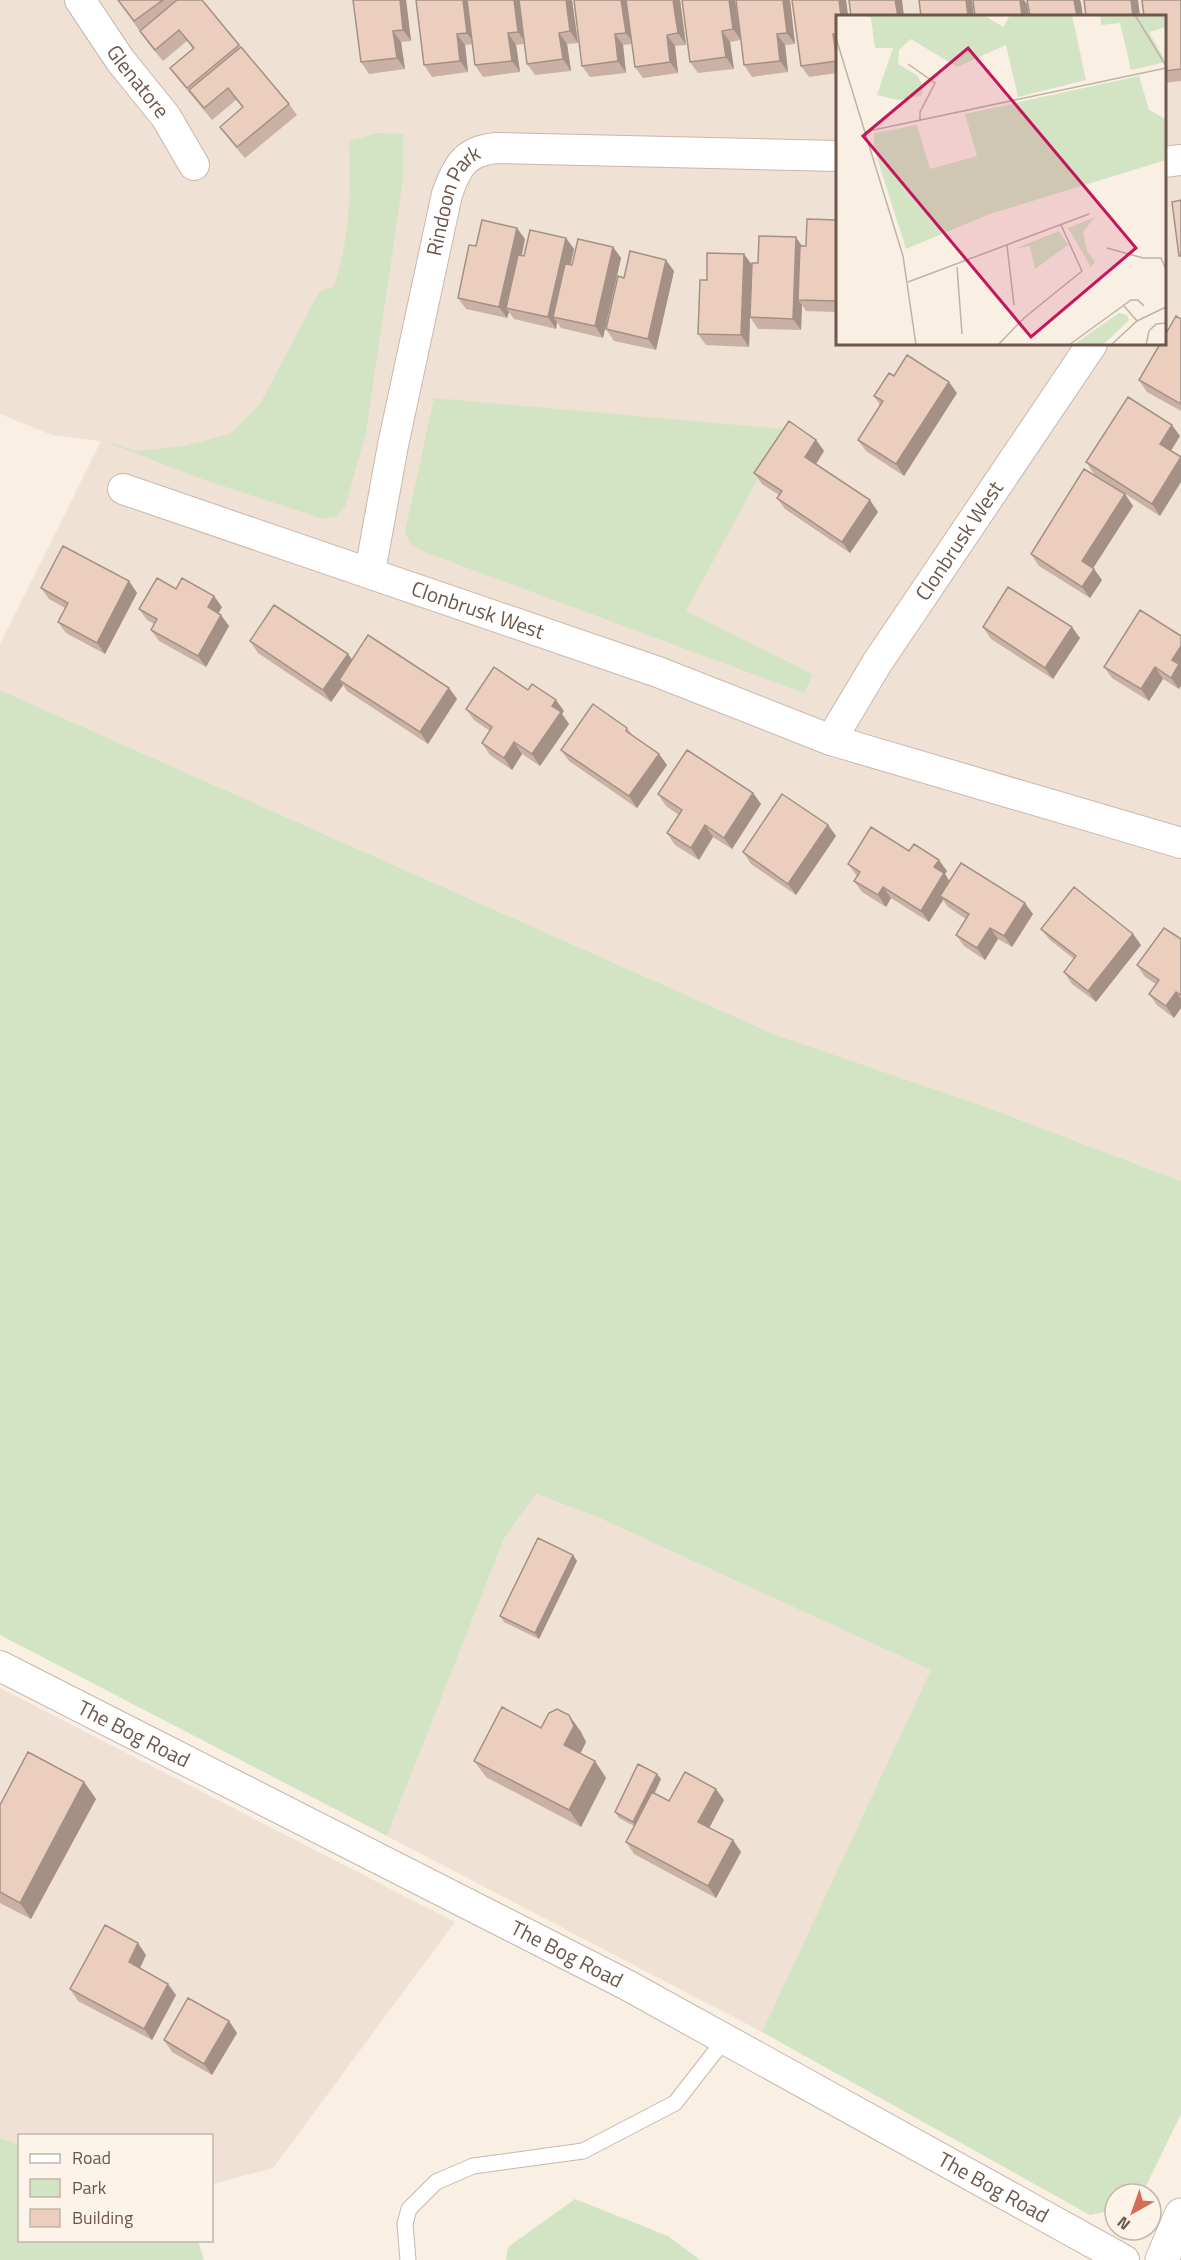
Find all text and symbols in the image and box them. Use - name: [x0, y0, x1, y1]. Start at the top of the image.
- inset map: [836, 15, 1166, 345]
- street label: Glenatore: [99, 38, 178, 125]
- street label: Rindoon Park: [417, 136, 486, 259]
- street label: Clonbrusk West: [907, 473, 1011, 607]
- street label: Clonbrusk West: [407, 572, 549, 647]
- street label: The Bog Road: [72, 1691, 196, 1775]
- street label: The Bog Road: [505, 1911, 629, 1996]
- legend: [18, 2134, 213, 2242]
- street label: The Bog Road: [932, 2143, 1055, 2230]
- text: Road: [72, 2144, 111, 2171]
- text: Park: [72, 2174, 107, 2201]
- north arrow: [1103, 2182, 1163, 2242]
- text: Building: [72, 2204, 133, 2231]
- text: N: [1111, 2211, 1135, 2236]

